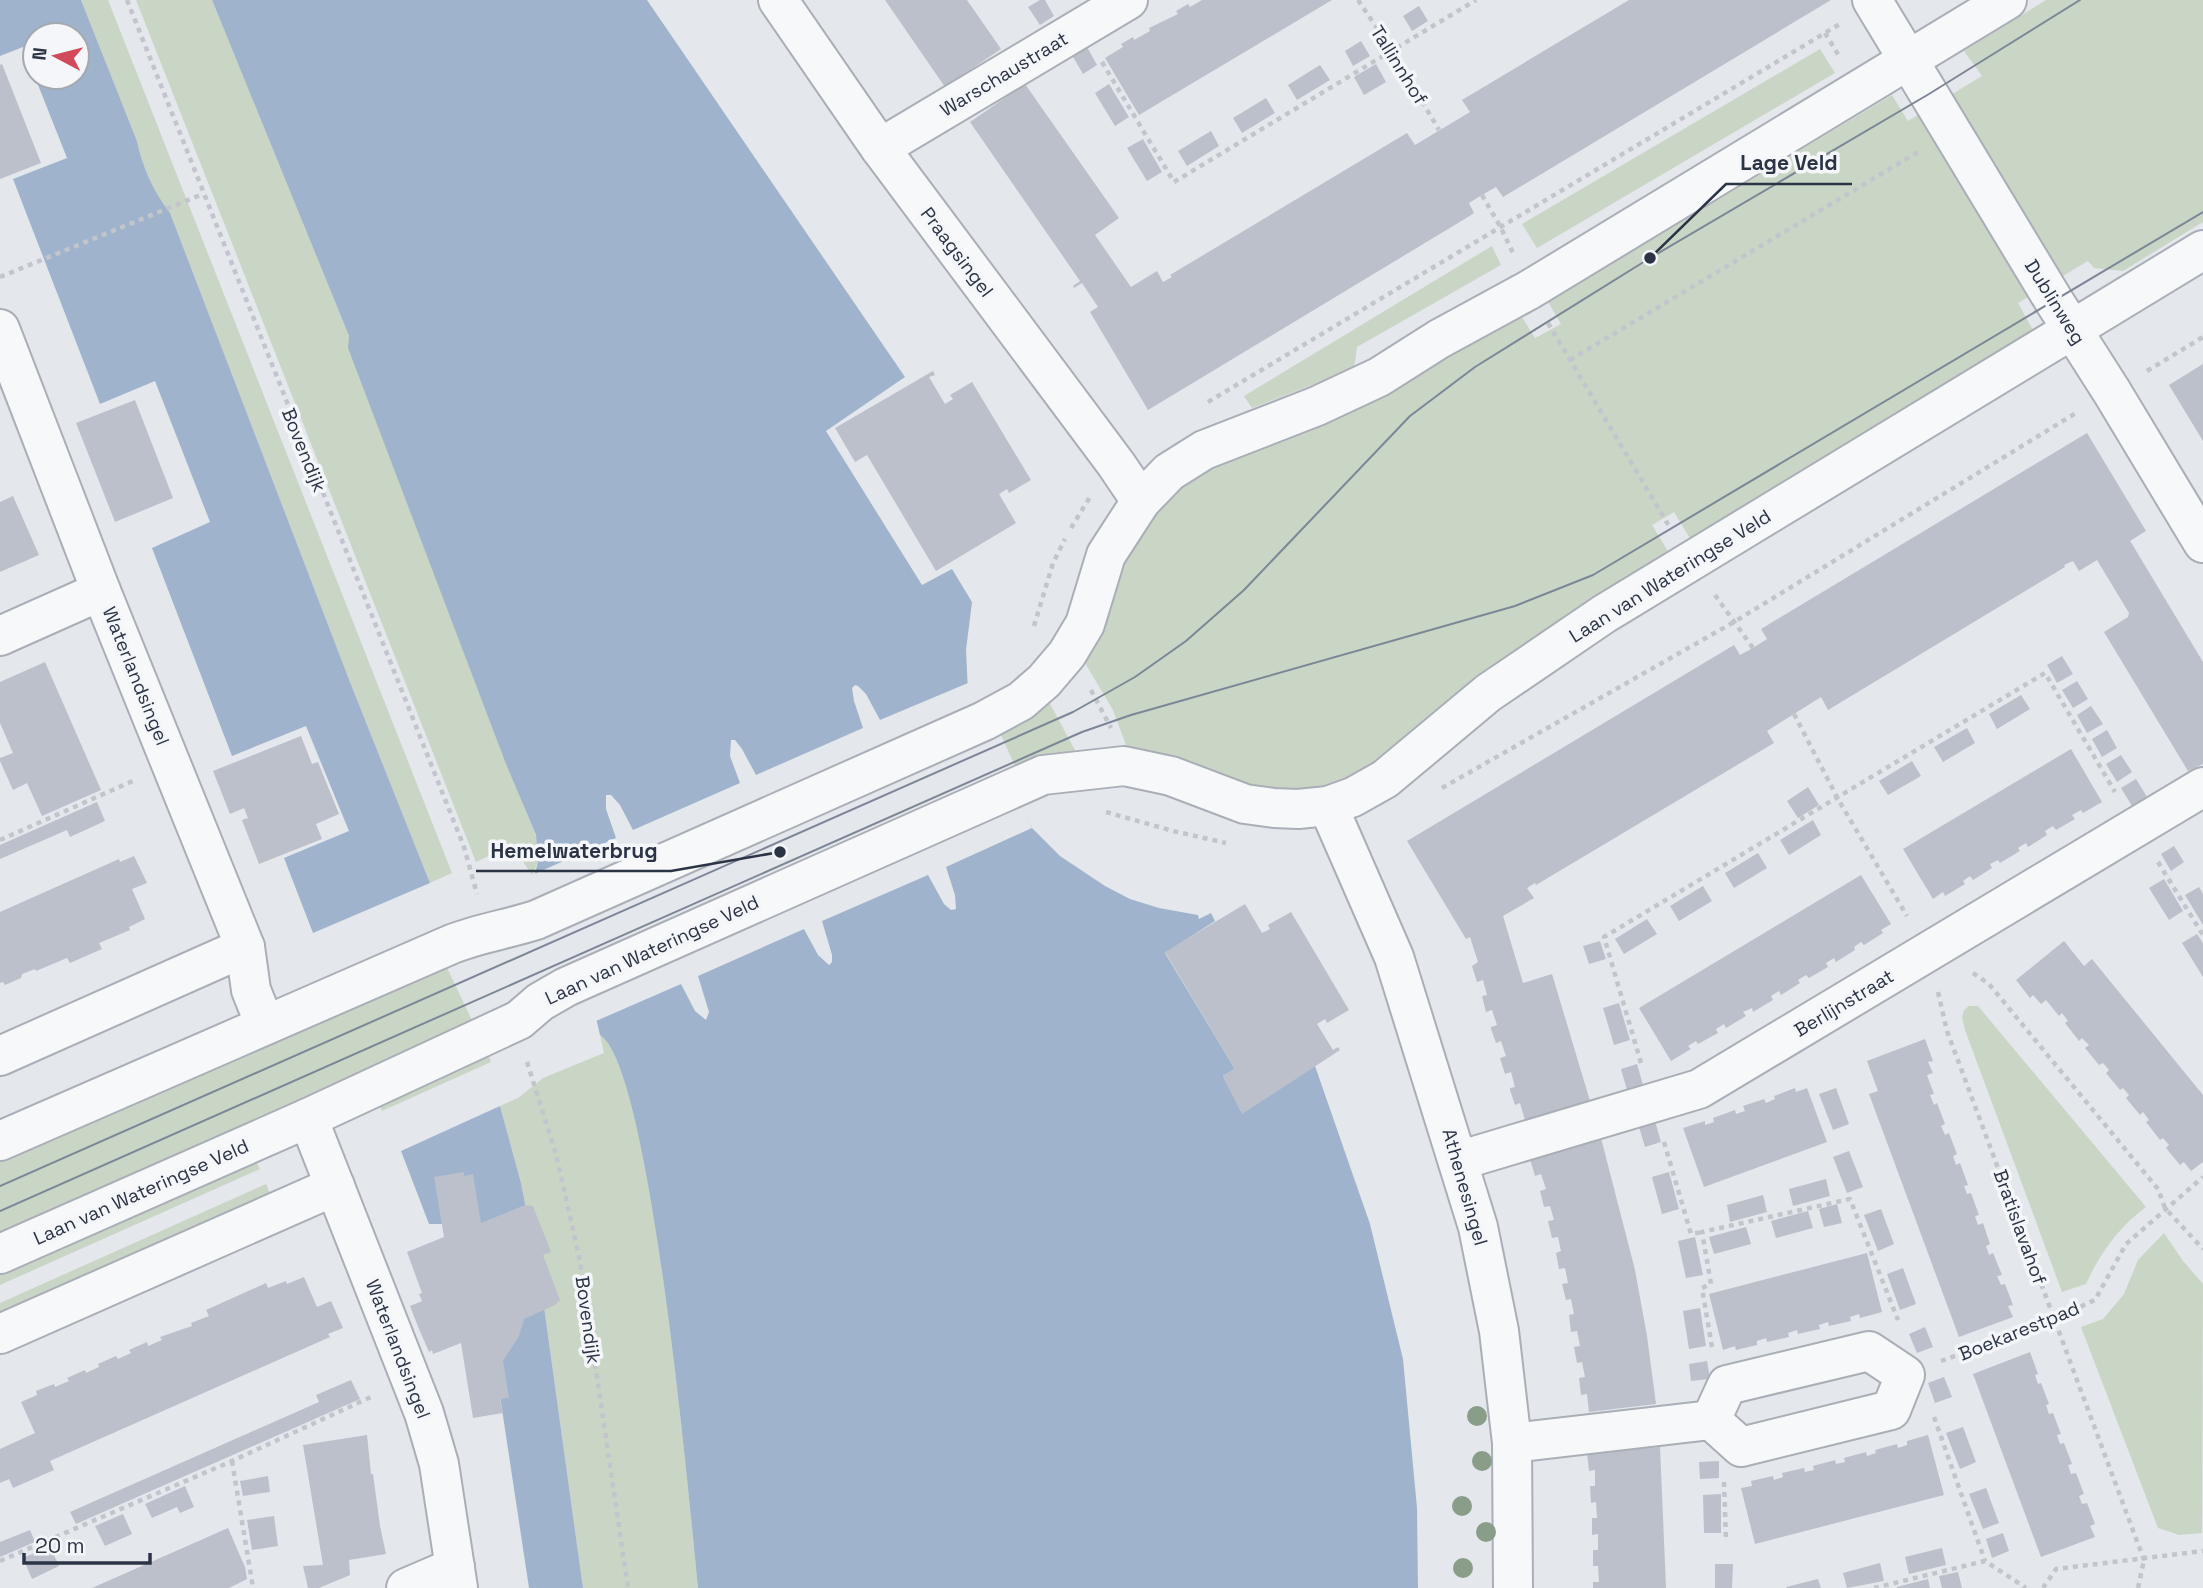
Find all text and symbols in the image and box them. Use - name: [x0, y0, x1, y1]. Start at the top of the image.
- north arrow: [21, 21, 91, 91]
- street label: Tallinnhof: [1365, 21, 1433, 109]
- street label: Warschaustraat: [935, 26, 1073, 122]
- text: N: [26, 46, 53, 62]
- callout: Lage Veld: [1726, 142, 1852, 184]
- text: Lage Veld: [1740, 149, 1838, 176]
- street label: Praagsingel: [915, 202, 999, 302]
- street label: Dublinweg: [2019, 255, 2091, 349]
- street label: Bovendijk: [276, 404, 332, 496]
- street label: Laan van Wateringse Veld: [1565, 504, 1775, 648]
- street label: Waterlandsingel: [97, 603, 175, 749]
- callout: Hemelwaterbrug: [476, 829, 671, 871]
- text: Hemelwaterbrug: [490, 837, 658, 864]
- street label: Laan van Wateringse Veld: [541, 889, 763, 1011]
- street label: Berlijnstraat: [1790, 963, 1898, 1043]
- street label: Athenesingel: [1436, 1126, 1494, 1248]
- street label: Laan van Wateringse Veld: [29, 1133, 253, 1251]
- street label: Bratislavahof: [1988, 1166, 2052, 1288]
- street label: Bovendijk: [569, 1274, 607, 1366]
- street label: Waterlandsingel: [360, 1276, 436, 1422]
- street label: Boekarestpad: [1955, 1295, 2083, 1367]
- scale bar: [24, 1522, 150, 1566]
- text: 20 m: [35, 1532, 85, 1559]

